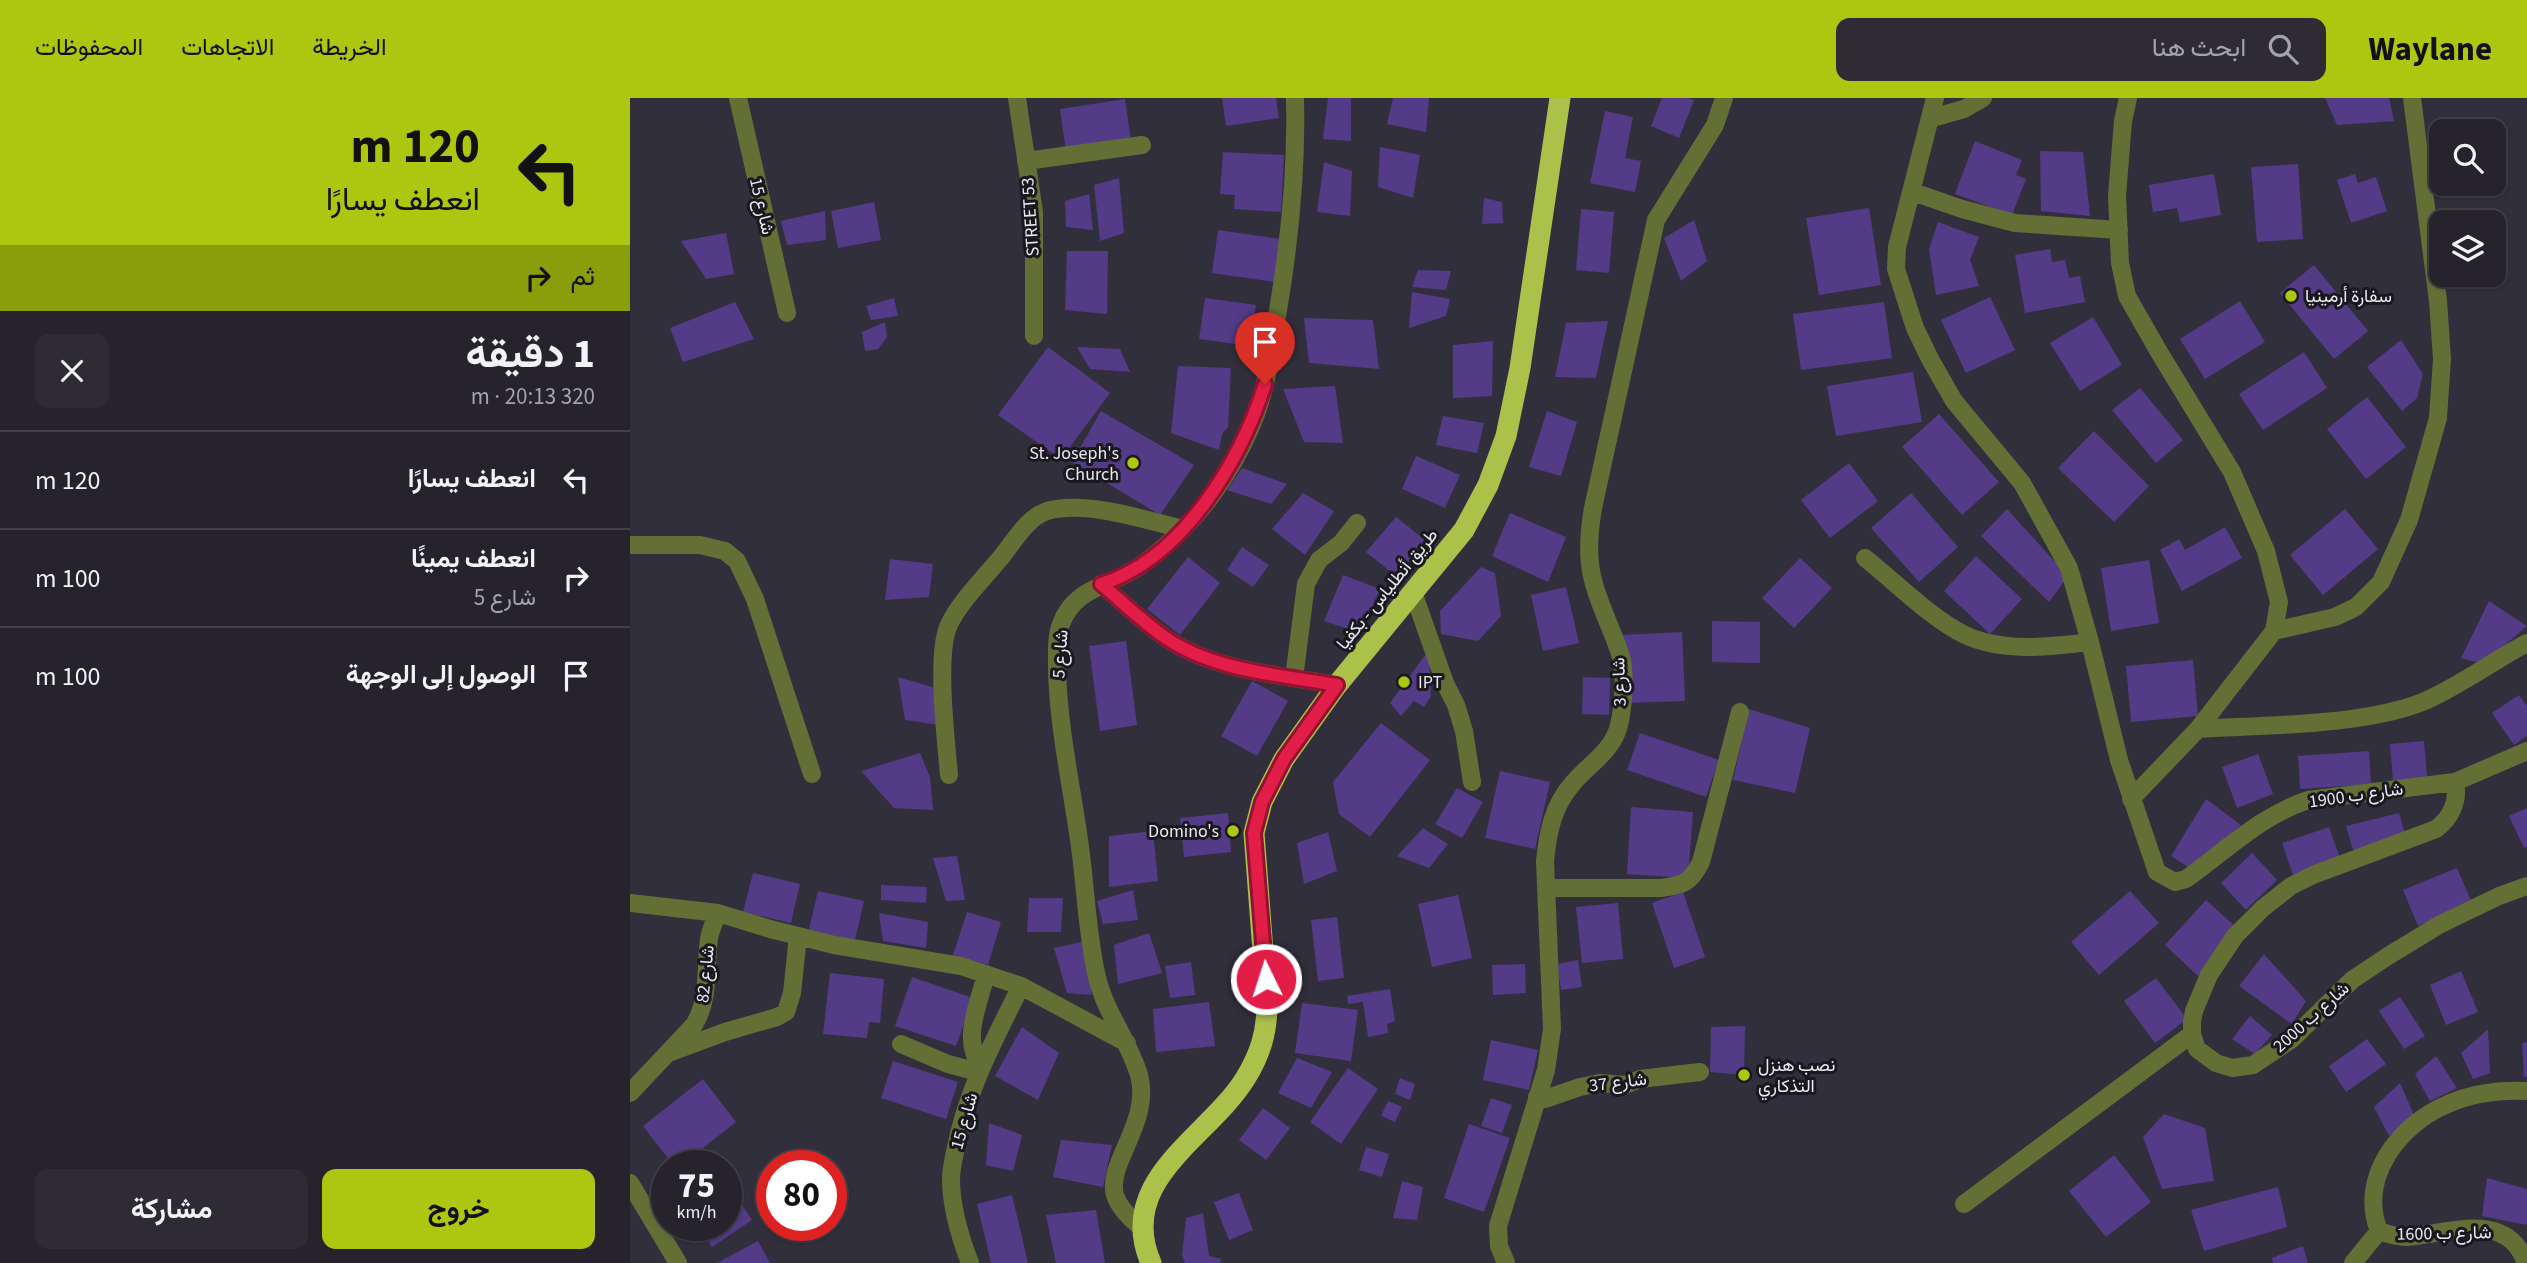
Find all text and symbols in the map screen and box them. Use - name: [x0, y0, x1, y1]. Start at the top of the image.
- search box: [1836, 18, 2326, 81]
- text: Waylane: [2368, 26, 2492, 73]
- text: ابحث هنا: [2152, 29, 2246, 66]
- text: المحفوظات: [35, 30, 143, 65]
- text: الاتجاهات: [181, 30, 274, 65]
- text: الخريطة: [312, 30, 387, 65]
- icon: search: [2264, 30, 2302, 68]
- text: 120 m: [351, 112, 480, 182]
- map controls: [2429, 119, 2506, 287]
- button: search: [2429, 119, 2506, 196]
- icon: left: [504, 126, 595, 217]
- street label: شارع 15: [743, 175, 780, 237]
- text: انعطف يسارًا: [326, 177, 480, 223]
- street label: STREET 53: [1015, 177, 1046, 257]
- button: layers: [2429, 210, 2506, 287]
- text: ثم: [571, 258, 595, 295]
- icon: right: [519, 259, 557, 297]
- place label: سفارة أرمينيا: [2305, 284, 2392, 309]
- marker: سفارة أرمينيا: [2283, 288, 2299, 304]
- pin: [1235, 312, 1295, 384]
- icon: arrive: [1246, 323, 1284, 361]
- text: 1 دقيقة: [465, 324, 595, 384]
- button: close: [35, 334, 109, 408]
- text: 320 m · 20:13: [471, 380, 595, 413]
- place label: St. Joseph's Church: [1029, 441, 1119, 487]
- marker: St. Joseph's Church: [1125, 455, 1141, 471]
- text: انعطف يسارًا: [408, 460, 536, 497]
- icon: left: [557, 461, 595, 499]
- text: 120 m: [35, 462, 101, 499]
- street label: طريق أنطلياس - بكفيا: [1331, 524, 1444, 655]
- text: انعطف يمينًا: [411, 540, 536, 577]
- icon: right: [557, 559, 595, 597]
- text: 100 m: [35, 560, 101, 597]
- text: شارع 5: [474, 581, 536, 614]
- street label: شارع 5: [1046, 629, 1075, 679]
- text: الوصول إلى الوجهة: [346, 656, 536, 693]
- icon: arrive: [557, 657, 595, 695]
- street label: شارع 3: [1606, 657, 1633, 707]
- text: 100 m: [35, 658, 101, 695]
- place label: IPT: [1418, 670, 1442, 695]
- marker: IPT: [1396, 674, 1412, 690]
- street label: شارع ب 1900: [2307, 777, 2405, 814]
- place label: Domino's: [1148, 819, 1219, 844]
- marker: Domino's: [1225, 823, 1241, 839]
- position arrow: [1229, 942, 1303, 1016]
- street label: شارع 82: [690, 944, 721, 1004]
- street label: شارع ب 2000: [2268, 976, 2355, 1058]
- place label: نصب هنزل التذكاري: [1758, 1053, 1835, 1101]
- street label: شارع 37: [1588, 1067, 1648, 1098]
- marker: نصب هنزل التذكاري: [1736, 1067, 1752, 1083]
- street label: شارع 15: [945, 1090, 984, 1152]
- speed limit sign: 80: [756, 1150, 847, 1241]
- text: 75: [678, 1161, 715, 1211]
- button: مشاركة: [35, 1169, 308, 1249]
- button: خروج: [322, 1169, 595, 1249]
- text: km/h: [677, 1200, 716, 1225]
- street label: شارع ب 1600: [2396, 1220, 2492, 1247]

